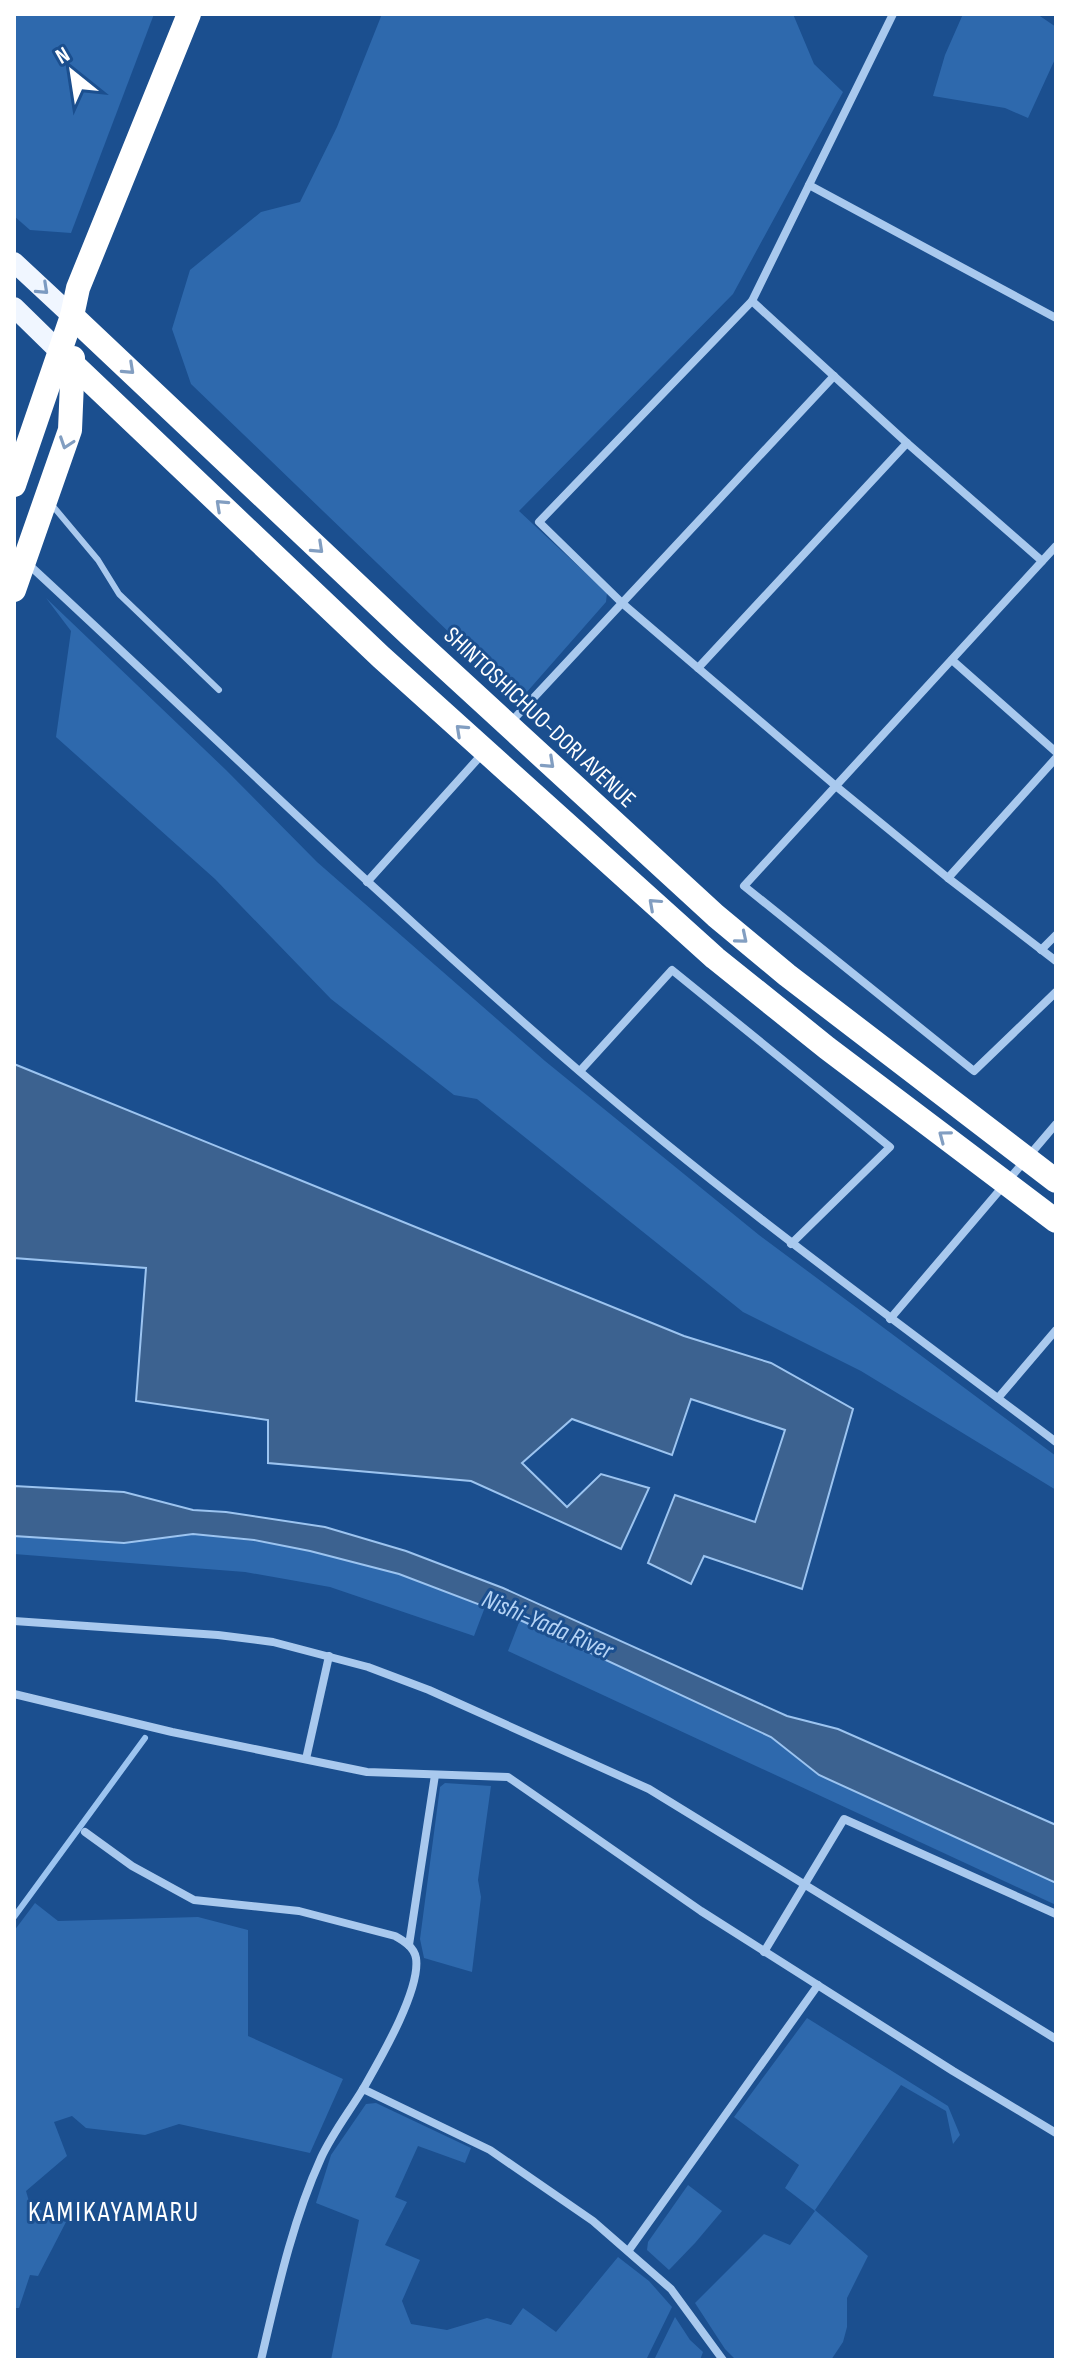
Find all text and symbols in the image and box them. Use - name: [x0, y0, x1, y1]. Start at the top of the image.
- north arrow: [32, 32, 112, 112]
- text: N: [51, 41, 75, 71]
- one-way arrow: [34, 279, 48, 294]
- one-way arrow: [120, 360, 134, 375]
- one-way arrow: [59, 435, 75, 449]
- one-way arrow: [216, 499, 230, 514]
- one-way arrow: [309, 539, 323, 553]
- street label: SHINTOSHICHUO-DORI AVENUE: [438, 621, 642, 814]
- one-way arrow: [456, 724, 470, 739]
- one-way arrow: [540, 753, 555, 768]
- one-way arrow: [649, 899, 664, 913]
- one-way arrow: [733, 928, 747, 943]
- one-way arrow: [938, 1132, 953, 1146]
- water label: Nishi-Yada River: [477, 1584, 619, 1668]
- district label: KAMIKAYAMARU: [28, 2196, 200, 2229]

